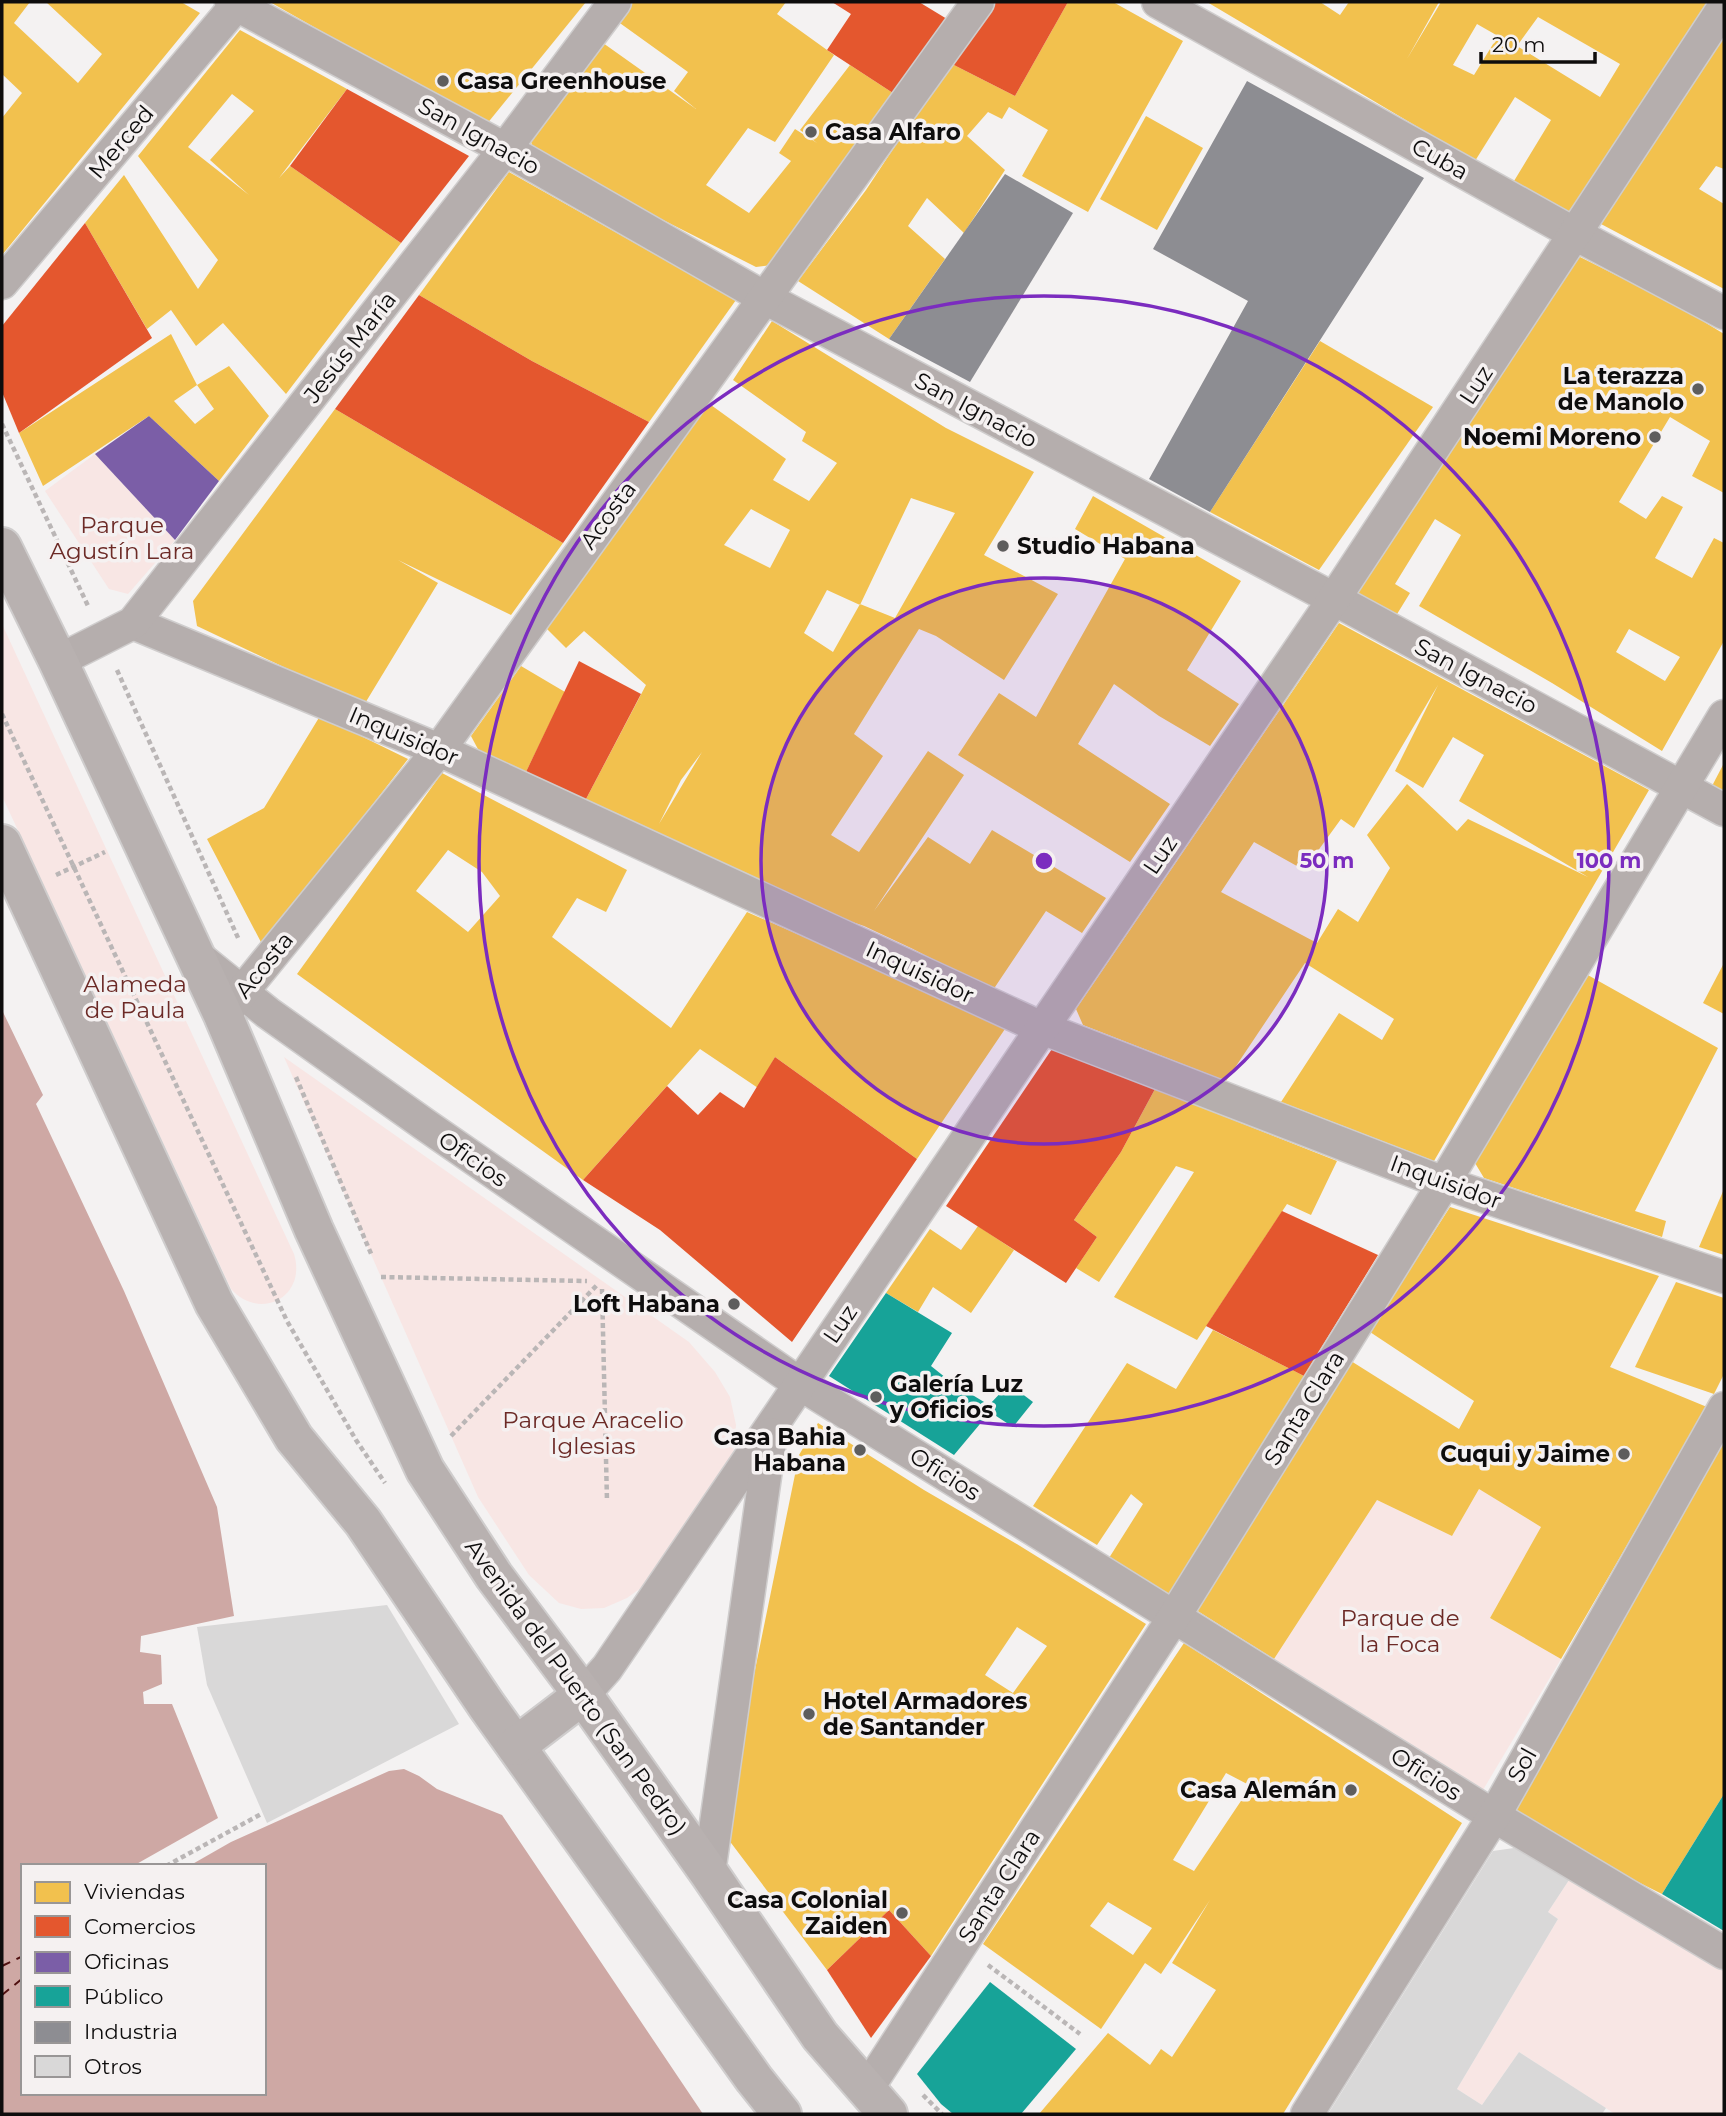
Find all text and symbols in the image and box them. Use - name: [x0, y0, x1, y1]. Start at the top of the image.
- scale bar: [1481, 21, 1595, 65]
- text: 20 m: [1492, 32, 1546, 57]
- place label: Casa Greenhouse: [457, 67, 667, 95]
- marker: Casa Greenhouse: [435, 73, 451, 89]
- street label: San Ignacio: [413, 91, 545, 181]
- street label: Merced: [82, 100, 160, 184]
- place label: Casa Alfaro: [825, 118, 961, 146]
- marker: Casa Alfaro: [803, 124, 819, 140]
- street label: Cuba: [1407, 132, 1473, 186]
- street label: Jesús María: [297, 286, 402, 409]
- street label: Luz: [1453, 360, 1499, 410]
- place label: La terazza de Manolo: [1558, 362, 1684, 416]
- street label: San Ignacio: [910, 366, 1042, 454]
- marker: La terazza de Manolo: [1690, 381, 1706, 397]
- place label: Noemi Moreno: [1463, 423, 1641, 451]
- marker: Noemi Moreno: [1647, 429, 1663, 445]
- street label: Acosta: [574, 476, 642, 554]
- park label: Parque Agustín Lara: [50, 511, 194, 565]
- place label: Studio Habana: [1017, 532, 1195, 560]
- marker: Studio Habana: [995, 538, 1011, 554]
- street label: San Ignacio: [1410, 632, 1542, 720]
- street label: Inquisidor: [345, 700, 463, 772]
- street label: Luz: [1137, 830, 1183, 880]
- text: 50 m: [1300, 848, 1354, 873]
- text: 100 m: [1577, 848, 1641, 873]
- centre of rings: [1032, 849, 1056, 873]
- street label: Acosta: [229, 926, 299, 1004]
- street label: Inquisidor: [861, 935, 979, 1009]
- park label: Alameda de Paula: [83, 970, 187, 1024]
- street label: Oficios: [433, 1125, 513, 1193]
- street label: Inquisidor: [1387, 1149, 1505, 1215]
- place label: Loft Habana: [573, 1290, 720, 1318]
- marker: Loft Habana: [726, 1296, 742, 1312]
- street label: Luz: [817, 1299, 863, 1349]
- street label: Santa Clara: [1258, 1346, 1350, 1470]
- place label: Galería Luz y Oficios: [889, 1370, 1023, 1424]
- marker: Galería Luz y Oficios: [868, 1389, 884, 1405]
- park label: Parque Aracelio Iglesias: [502, 1406, 684, 1460]
- place label: Casa Bahia Habana: [714, 1423, 846, 1477]
- place label: Cuqui y Jaime: [1440, 1440, 1610, 1468]
- street label: Oficios: [904, 1441, 986, 1507]
- marker: Casa Bahia Habana: [852, 1442, 868, 1458]
- marker: Cuqui y Jaime: [1616, 1446, 1632, 1462]
- street label: Avenida del Puerto (San Pedro): [459, 1534, 693, 1840]
- park label: Parque de la Foca: [1340, 1604, 1460, 1658]
- place label: Hotel Armadores de Santander: [823, 1687, 1028, 1741]
- marker: Hotel Armadores de Santander: [801, 1706, 817, 1722]
- street label: Oficios: [1385, 1741, 1467, 1807]
- street label: Sol: [1501, 1743, 1543, 1787]
- place label: Casa Alemán: [1180, 1776, 1337, 1804]
- marker: Casa Alemán: [1343, 1782, 1359, 1798]
- street label: Santa Clara: [952, 1824, 1046, 1948]
- legend: [21, 1864, 266, 2095]
- text: Viviendas: [84, 1879, 185, 1904]
- place label: Casa Colonial Zaiden: [727, 1886, 888, 1940]
- marker: Casa Colonial Zaiden: [894, 1905, 910, 1921]
- text: Comercios: [84, 1914, 195, 1939]
- text: Oficinas: [84, 1949, 169, 1974]
- text: Público: [84, 1984, 164, 2009]
- text: Industria: [84, 2019, 178, 2044]
- text: Otros: [84, 2054, 142, 2079]

